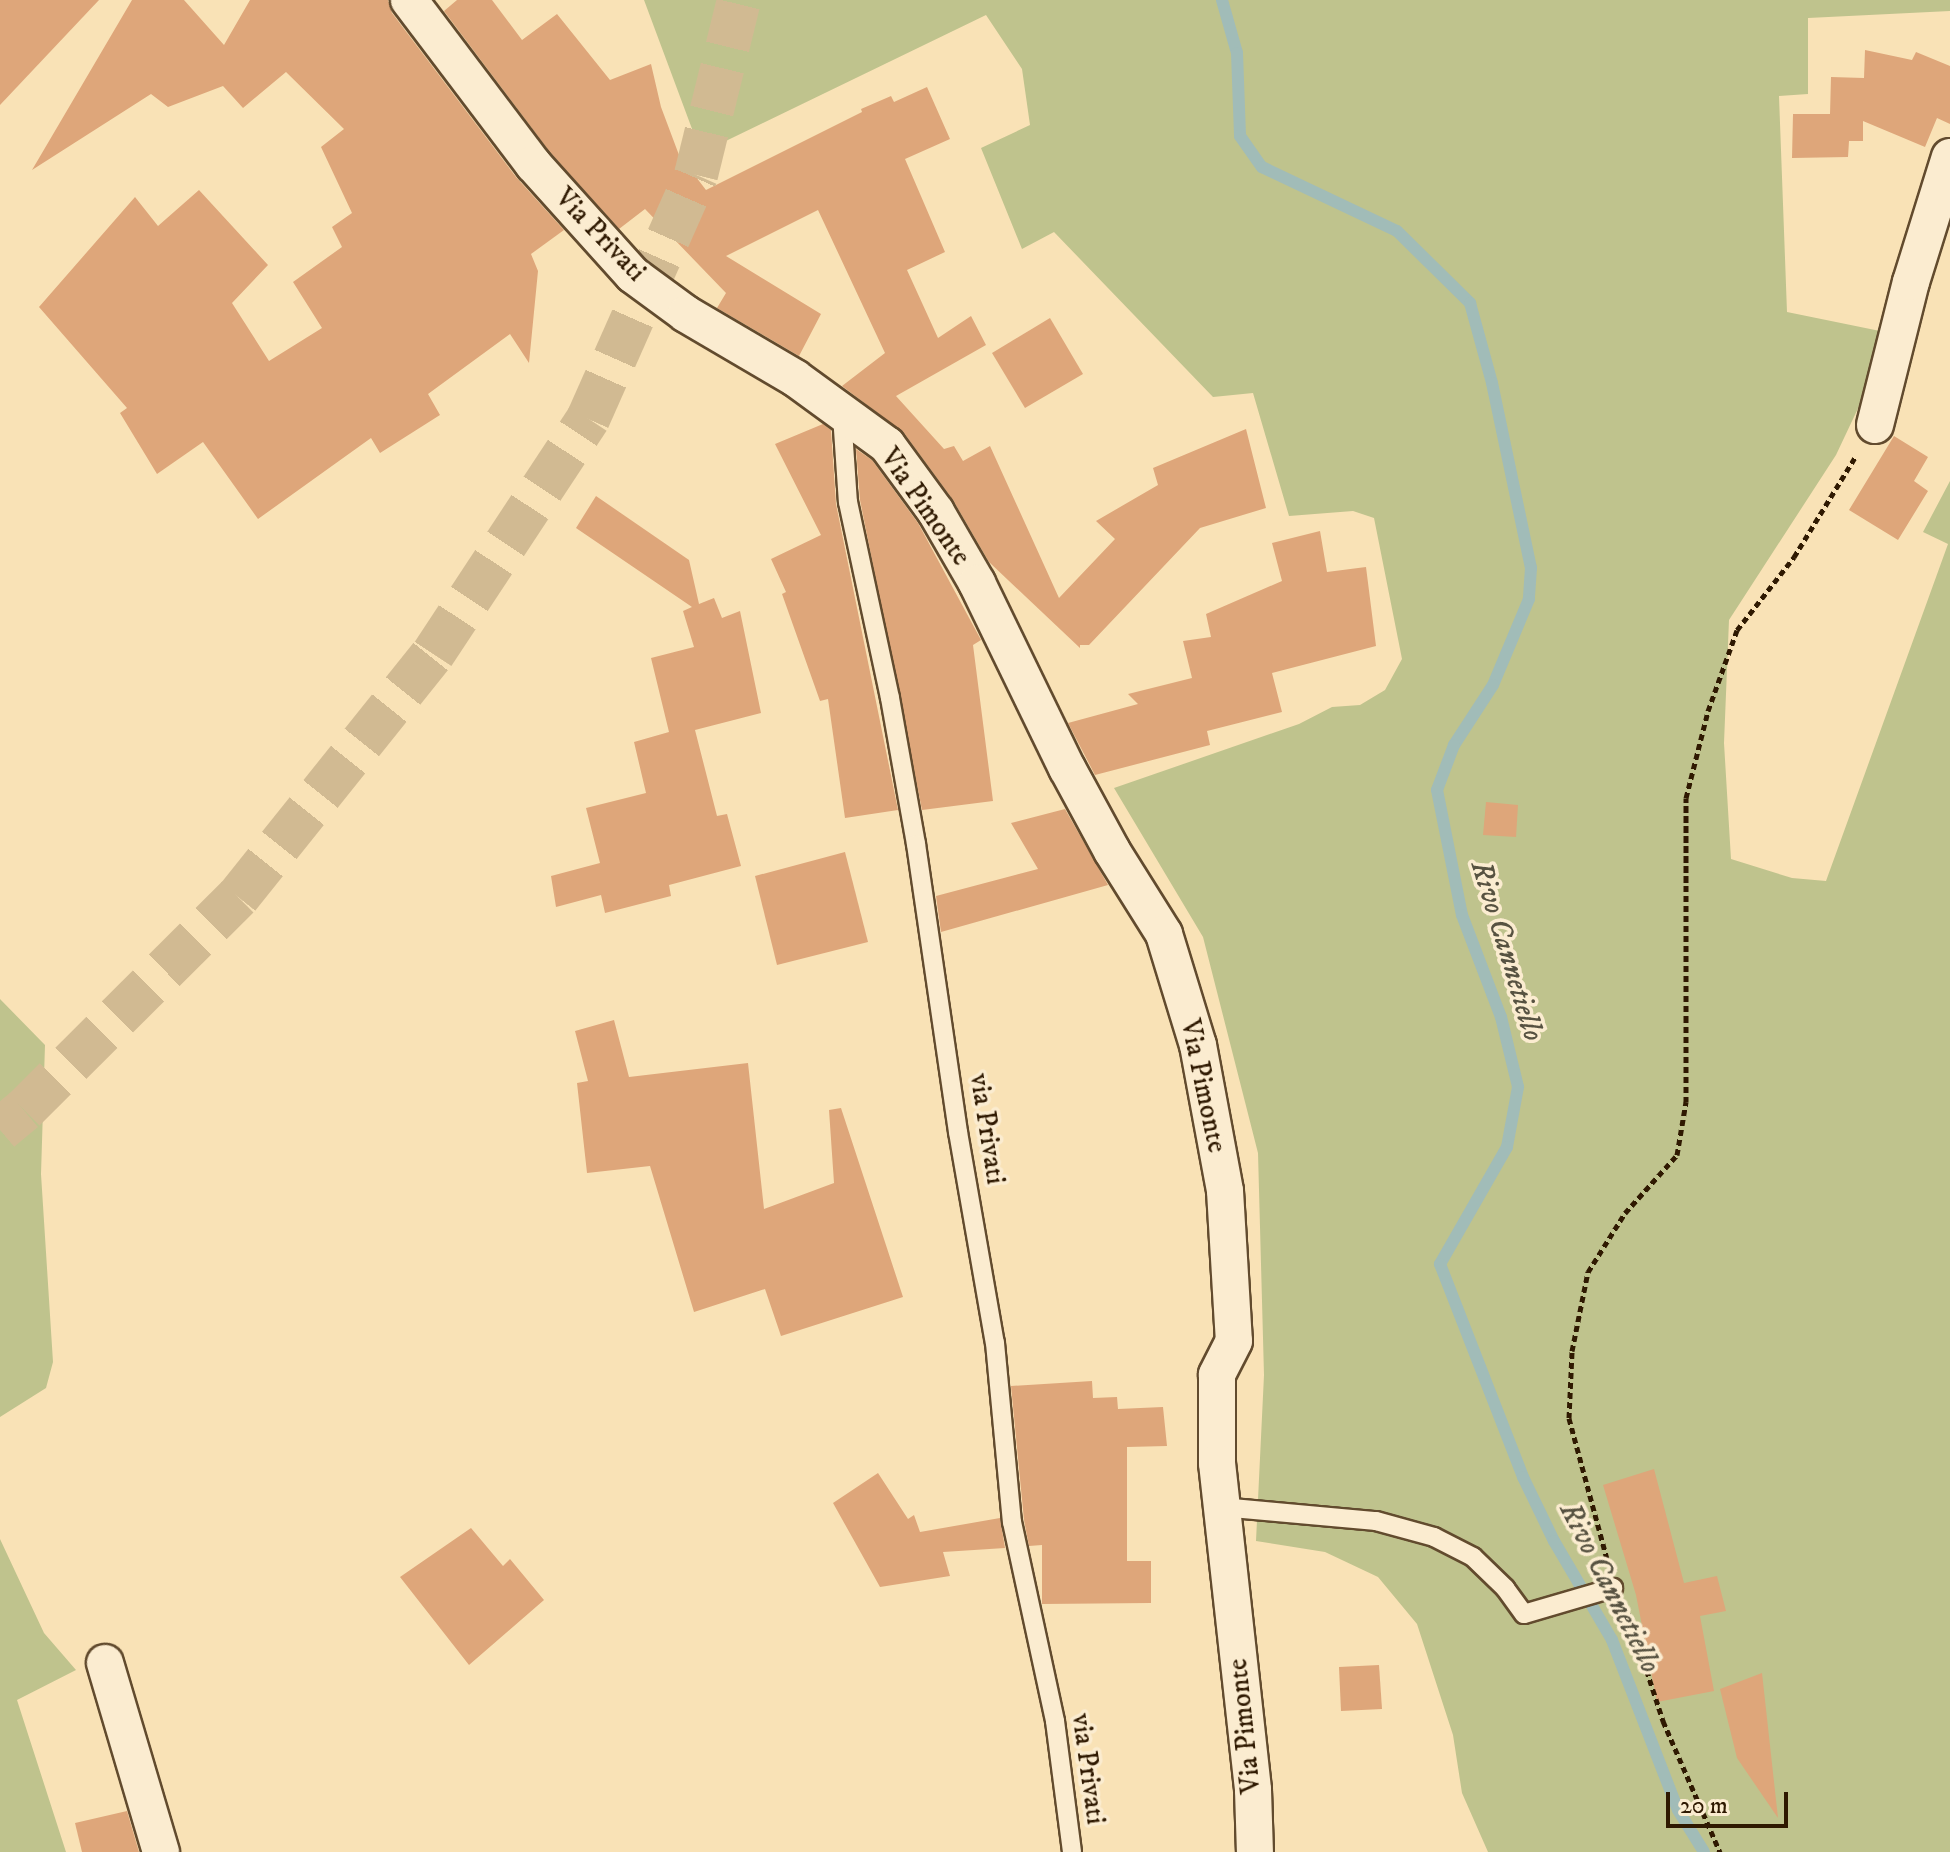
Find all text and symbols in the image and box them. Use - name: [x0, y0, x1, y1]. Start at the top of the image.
- street label: Via Privati: [547, 181, 653, 289]
- street label: Via Pimonte: [872, 442, 978, 572]
- water label: Rivo Cannetiello: [1461, 856, 1551, 1046]
- street label: Via Pimonte: [1172, 1016, 1234, 1156]
- street label: via Privati: [962, 1071, 1012, 1187]
- water label: Rivo Cannetiello: [1551, 1497, 1667, 1679]
- street label: Via Pimonte: [1221, 1657, 1269, 1795]
- street label: via Privati: [1064, 1711, 1112, 1827]
- scale bar: [1670, 1776, 1792, 1826]
- text: 20 m: [1680, 1791, 1728, 1821]

